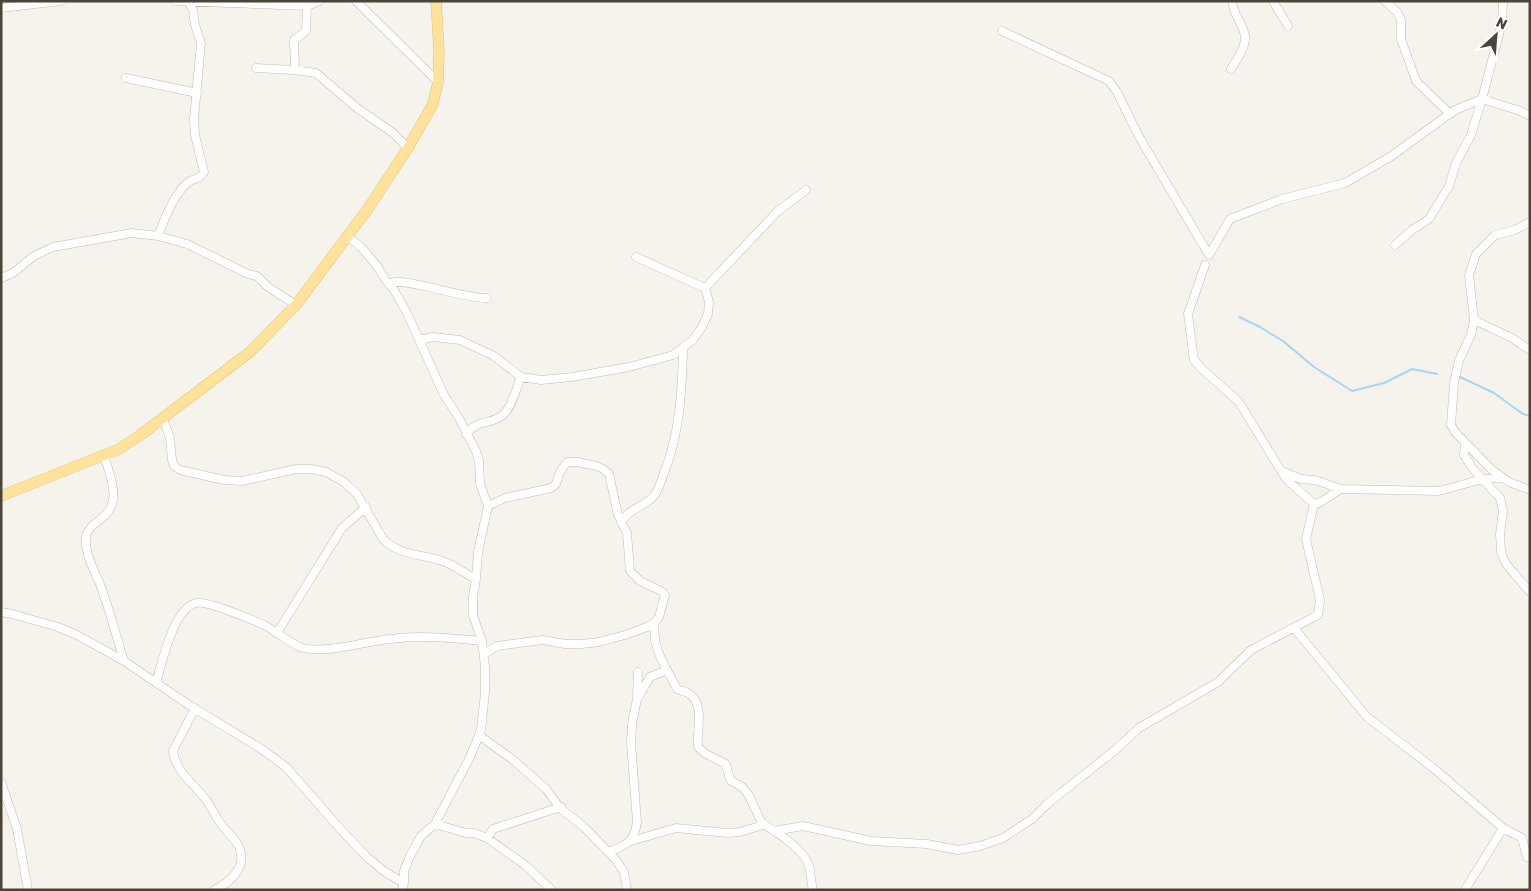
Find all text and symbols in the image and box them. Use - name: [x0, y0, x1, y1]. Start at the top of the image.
- north arrow: [1471, 10, 1521, 60]
- text: N: [1493, 14, 1510, 34]

